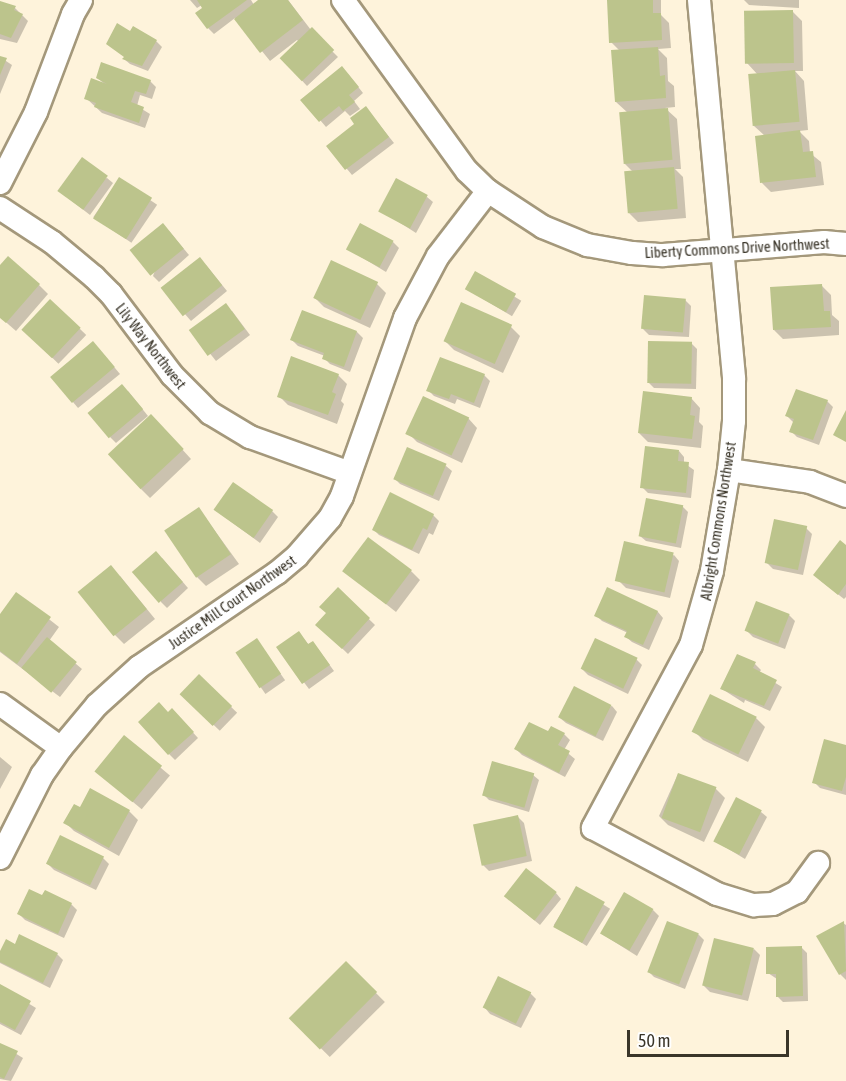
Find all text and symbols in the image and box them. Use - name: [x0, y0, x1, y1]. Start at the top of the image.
- street label: Liberty Commons Drive Northwest: [644, 234, 830, 262]
- street label: Lily Way Northwest: [112, 300, 190, 392]
- street label: Albright Commons Northwest: [697, 440, 739, 602]
- street label: Justice Mill Court Northwest: [165, 551, 299, 653]
- scale bar: [630, 1018, 792, 1056]
- text: 50 m: [638, 1030, 670, 1051]

